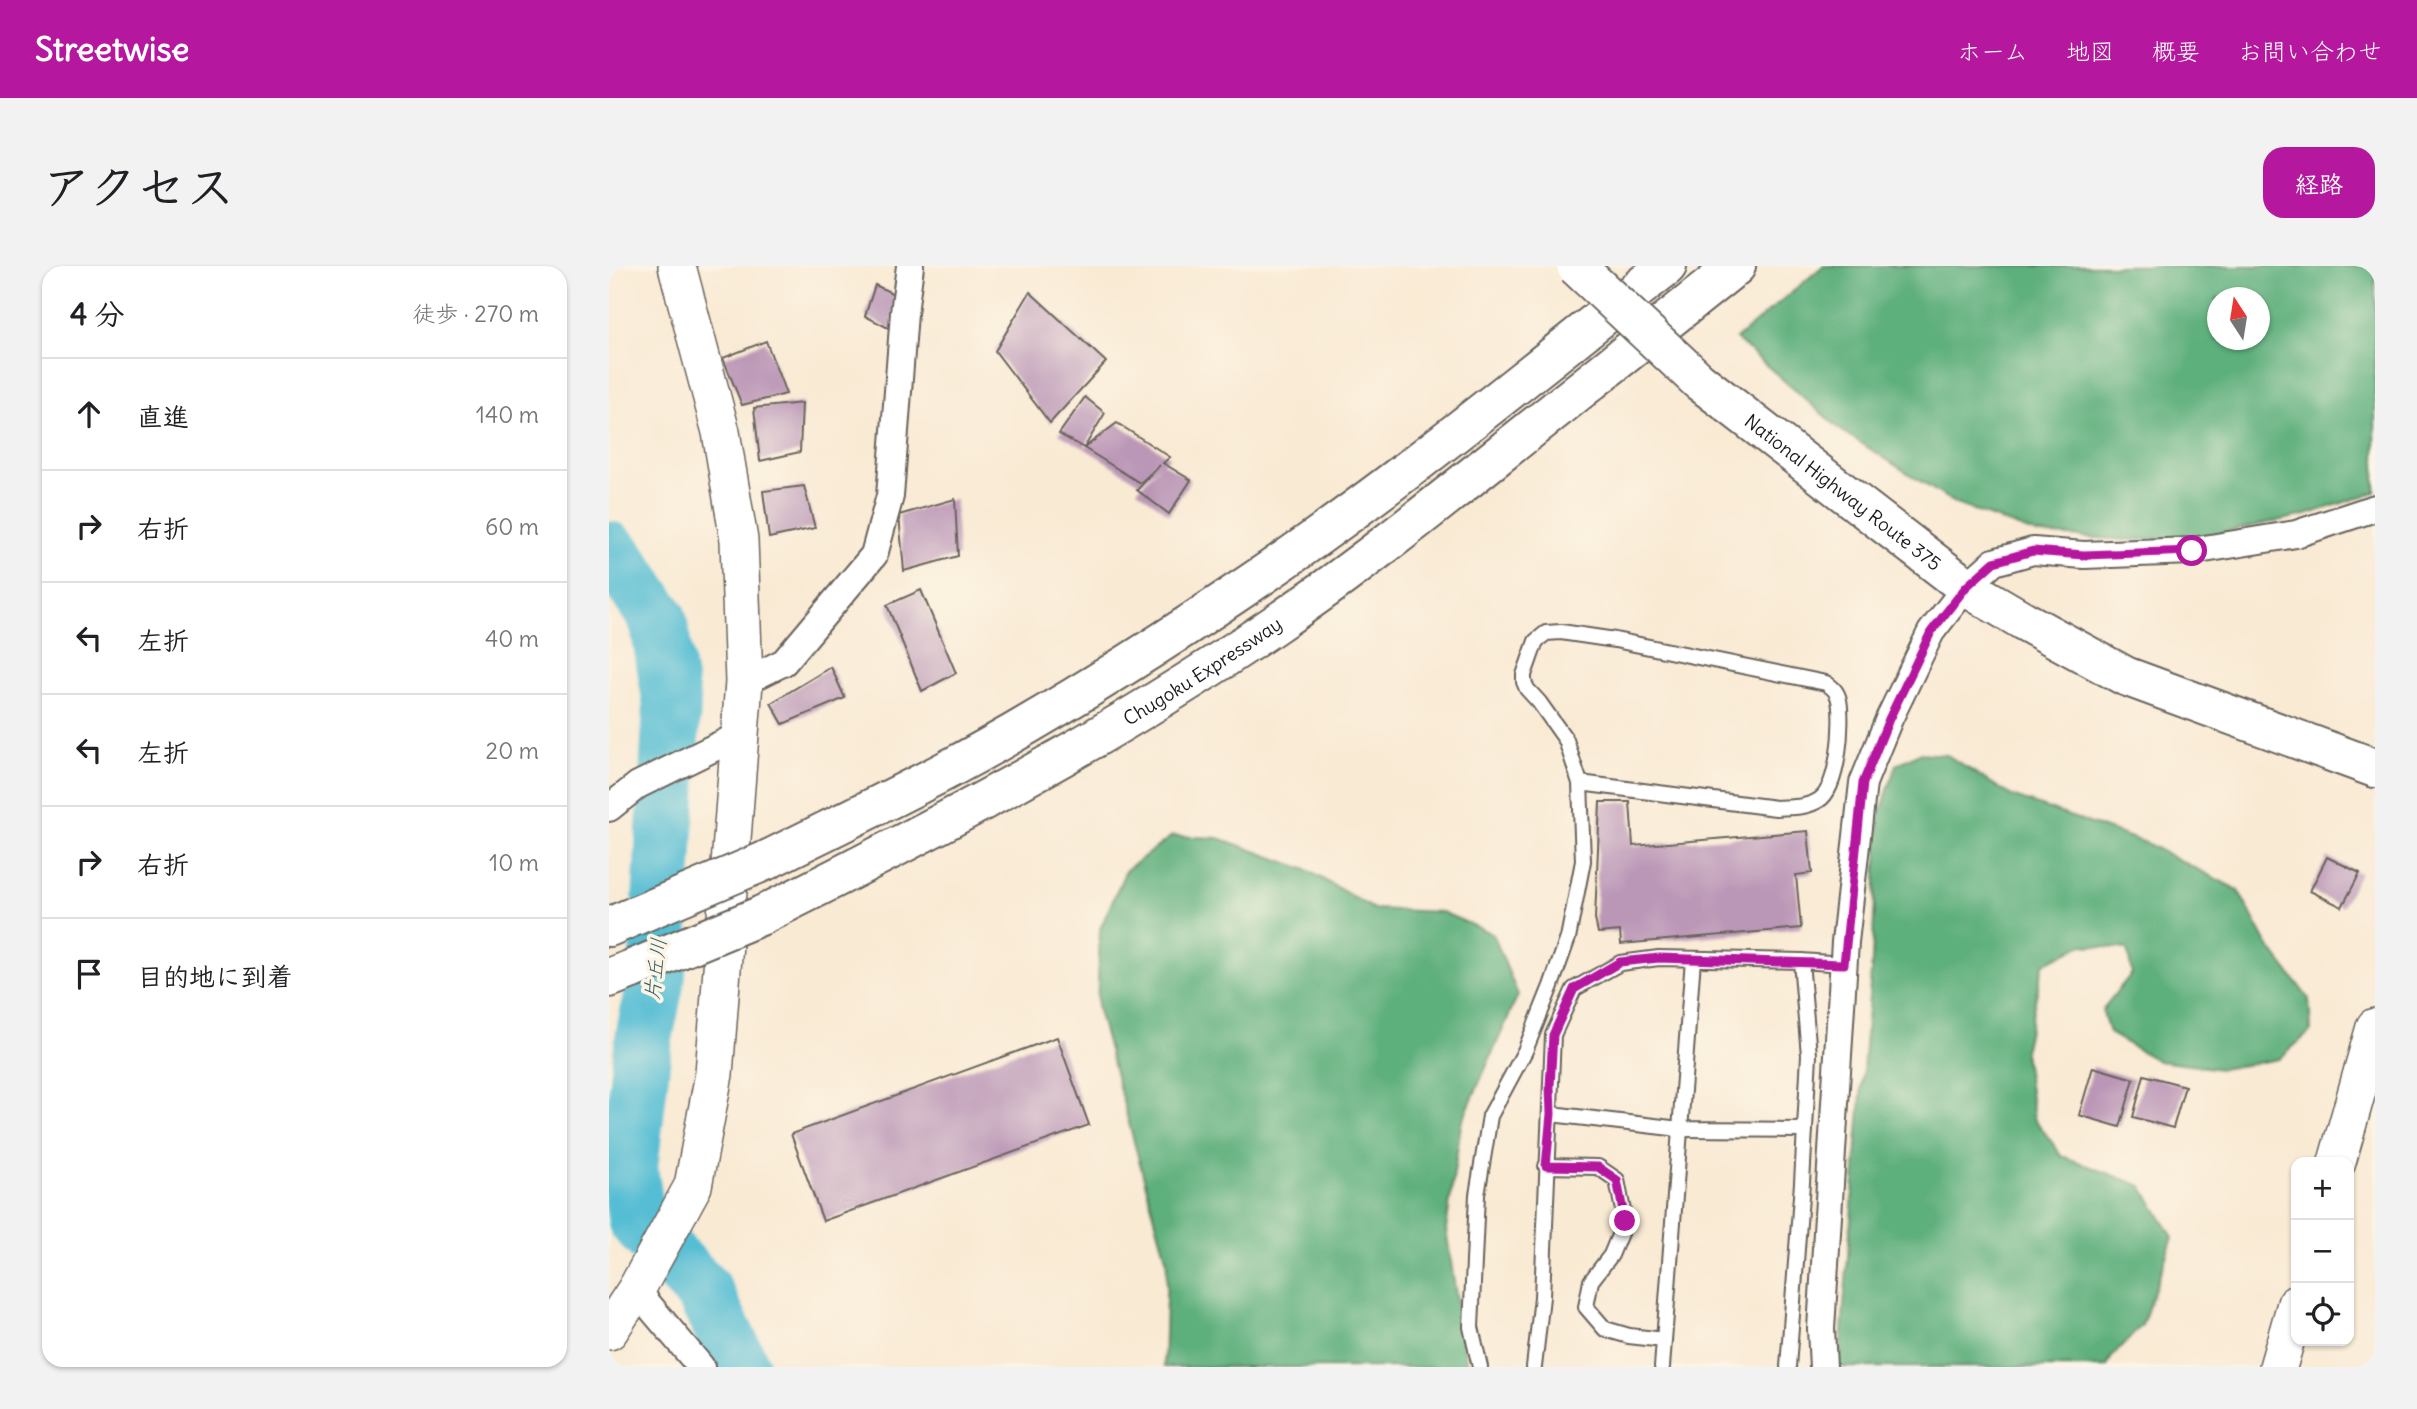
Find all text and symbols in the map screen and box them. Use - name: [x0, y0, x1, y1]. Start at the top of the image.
- text: Streetwise: [35, 28, 189, 70]
- text: ホーム: [1957, 36, 2028, 66]
- text: 地図: [2066, 36, 2114, 66]
- text: 概要: [2152, 36, 2200, 66]
- text: お問い合わせ: [2238, 36, 2382, 66]
- button: 経路: [2263, 147, 2375, 218]
- text: アクセス: [42, 156, 235, 217]
- north arrow: [2207, 287, 2270, 350]
- text: 4 分: [70, 295, 124, 333]
- text: 徒歩 · 270 m: [412, 299, 539, 328]
- icon: ahead: [70, 395, 108, 433]
- text: 直進: [137, 400, 189, 433]
- text: 140 m: [476, 400, 539, 429]
- street label: National Highway Route 375: [1740, 409, 1946, 576]
- icon: right: [70, 507, 108, 545]
- text: 右折: [137, 512, 189, 545]
- text: 60 m: [485, 512, 539, 541]
- route start: [2176, 535, 2207, 566]
- street label: Chugoku Expressway: [1119, 611, 1286, 731]
- icon: left: [70, 619, 108, 657]
- text: 左折: [137, 624, 189, 657]
- text: 40 m: [485, 624, 539, 653]
- icon: left: [70, 731, 108, 769]
- text: 左折: [137, 736, 189, 769]
- text: 20 m: [486, 736, 539, 765]
- icon: right: [70, 843, 108, 881]
- text: 右折: [137, 848, 189, 881]
- text: 10 m: [489, 848, 539, 877]
- water label: 片丘川: [638, 936, 672, 1002]
- icon: arrive: [70, 955, 108, 993]
- text: 目的地に到着: [137, 960, 293, 993]
- map controls: [2291, 1157, 2354, 1346]
- button: +: [2291, 1157, 2354, 1220]
- route end: [1609, 1205, 1640, 1236]
- button: −: [2291, 1220, 2354, 1283]
- button: locate: [2291, 1283, 2354, 1346]

